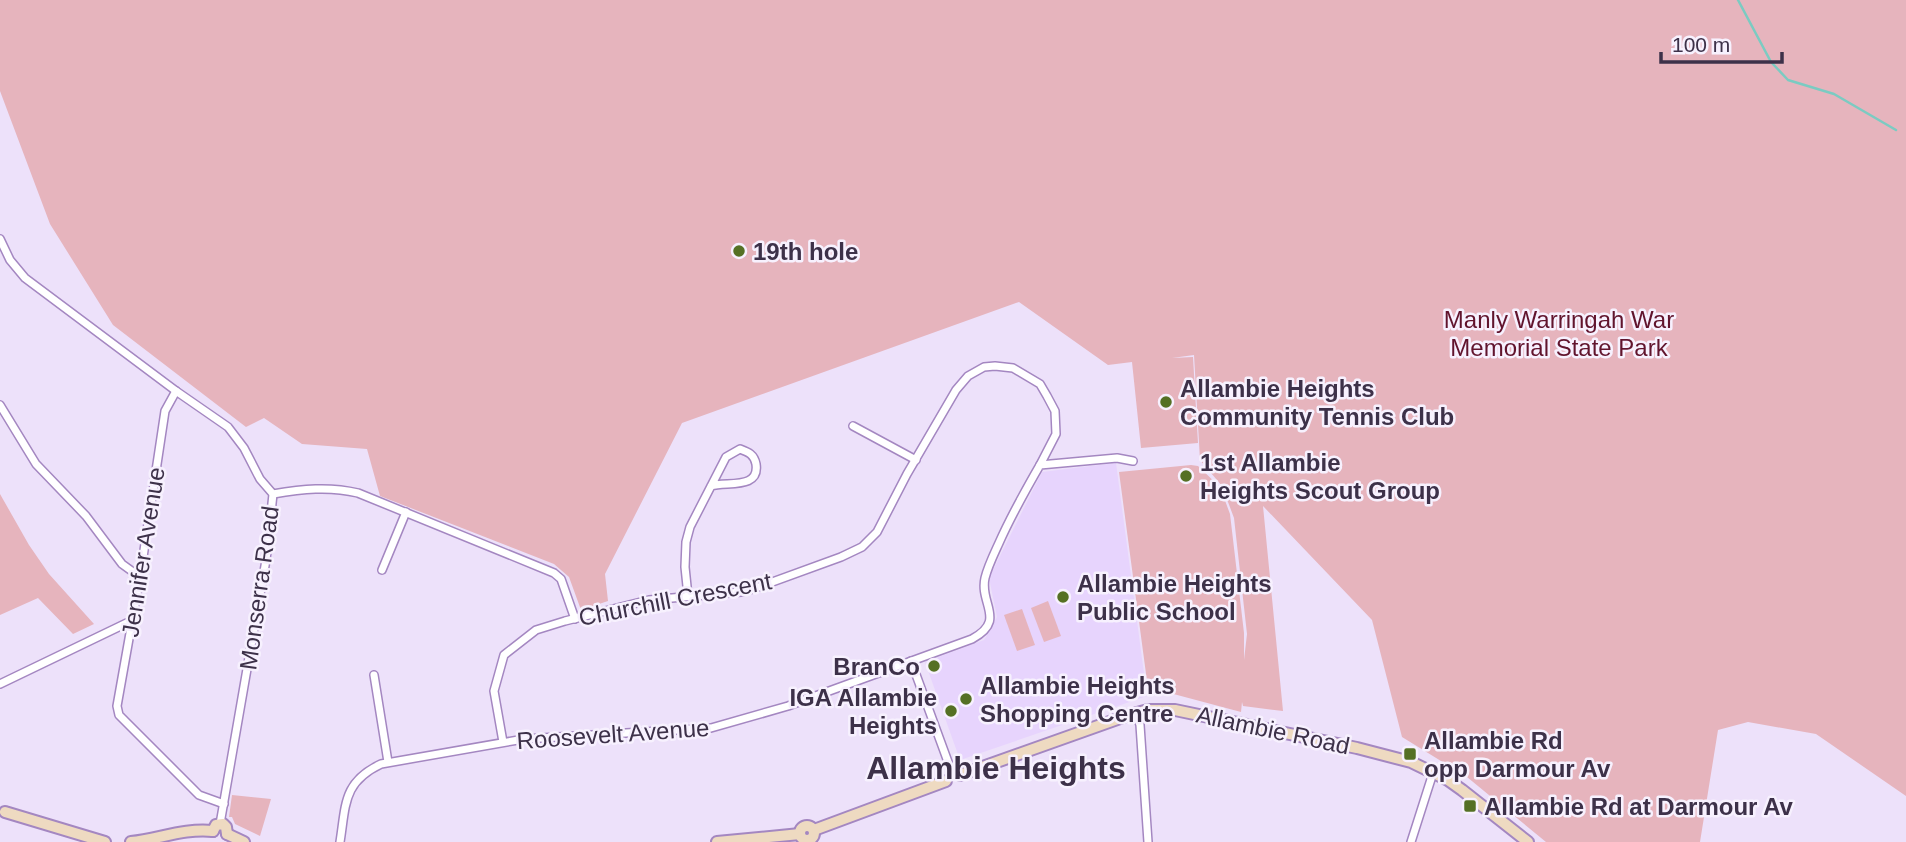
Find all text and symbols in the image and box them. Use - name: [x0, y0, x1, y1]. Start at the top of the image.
- scale bar: [1661, 21, 1782, 65]
- text: 100 m: [1672, 33, 1730, 56]
- place label: 19th hole: [753, 238, 858, 265]
- marker: 19th hole: [731, 243, 747, 259]
- park label: Manly Warringah War Memorial State Park: [1444, 306, 1674, 361]
- place label: Allambie Heights Community Tennis Club: [1180, 375, 1454, 430]
- marker: Allambie Heights Community Tennis Club: [1158, 394, 1174, 410]
- place label: 1st Allambie Heights Scout Group: [1200, 449, 1440, 504]
- street label: Jennifer Avenue: [116, 465, 170, 639]
- marker: 1st Allambie Heights Scout Group: [1178, 468, 1194, 484]
- street label: Monserra Road: [234, 504, 284, 672]
- street label: Churchill Crescent: [576, 567, 774, 631]
- place label: Allambie Heights Public School: [1077, 570, 1272, 625]
- marker: Allambie Heights Public School: [1055, 589, 1071, 605]
- place label: BranCo: [833, 653, 920, 680]
- marker: BranCo: [926, 658, 942, 674]
- place label: Allambie Heights Shopping Centre: [980, 672, 1175, 727]
- place label: IGA Allambie Heights: [789, 684, 937, 739]
- marker: Allambie Heights Shopping Centre: [958, 691, 974, 707]
- street label: Allambie Road: [1194, 701, 1352, 759]
- marker: IGA Allambie Heights: [943, 703, 959, 719]
- street label: Roosevelt Avenue: [516, 714, 710, 754]
- place label: Allambie Rd opp Darmour Av: [1424, 727, 1611, 782]
- marker: Allambie Rd opp Darmour Av: [1402, 746, 1418, 762]
- district label: Allambie Heights: [866, 750, 1126, 786]
- place label: Allambie Rd at Darmour Av: [1484, 793, 1794, 820]
- marker: Allambie Rd at Darmour Av: [1462, 798, 1478, 814]

